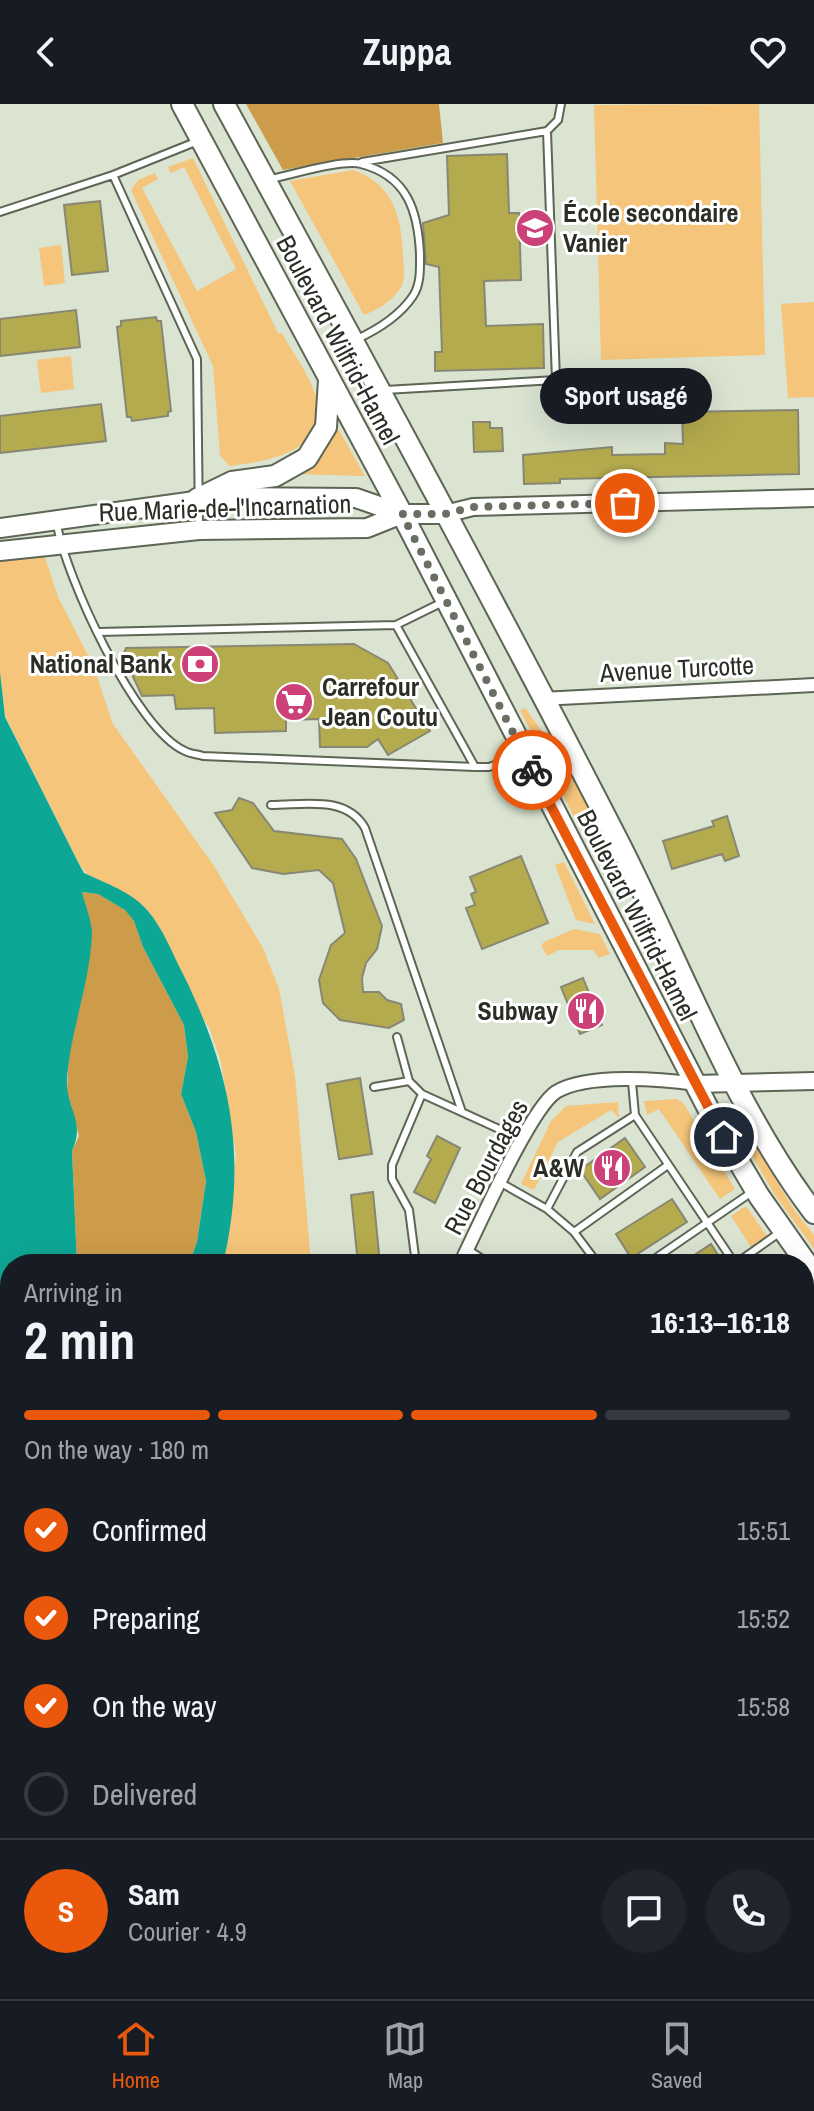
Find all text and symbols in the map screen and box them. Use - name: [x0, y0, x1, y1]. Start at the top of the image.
- text: Zuppa: [363, 28, 451, 76]
- icon: back: [24, 30, 68, 74]
- icon: heart: [746, 30, 790, 74]
- place label: École secondaire Vanier: [563, 195, 738, 260]
- school or university icon: École secondaire Vanier: [514, 207, 556, 249]
- street label: Boulevard Wilfrid-Hamel: [268, 229, 408, 450]
- callout: Sport usagé: [539, 367, 711, 423]
- text: Sport usagé: [564, 378, 688, 413]
- pin: [591, 469, 659, 537]
- icon: bag: [603, 481, 647, 525]
- street label: Rue Marie-de-l'Incarnation: [98, 486, 352, 529]
- bank icon: National Bank: [179, 643, 221, 685]
- place label: National Bank: [30, 646, 172, 681]
- street label: Avenue Turcotte: [598, 647, 755, 690]
- place label: Carrefour Jean Coutu: [322, 669, 438, 734]
- supermarket icon: Carrefour Jean Coutu: [273, 681, 315, 723]
- courier: [492, 730, 572, 810]
- icon: bike: [510, 748, 554, 792]
- street label: Boulevard Wilfrid-Hamel: [569, 803, 706, 1026]
- restaurant icon: Subway: [565, 990, 607, 1032]
- place label: Subway: [477, 993, 558, 1028]
- street label: Rue Bourdages: [435, 1093, 536, 1240]
- pin: [690, 1103, 758, 1171]
- icon: home: [702, 1115, 746, 1159]
- restaurant icon: A&W: [591, 1147, 633, 1189]
- place label: A&W: [533, 1150, 585, 1185]
- text: Arriving in: [24, 1275, 122, 1310]
- text: 16:13–16:18: [651, 1302, 790, 1342]
- text: 2 min: [24, 1305, 135, 1375]
- text: On the way · 180 m: [24, 1432, 209, 1467]
- icon: check: [24, 1508, 68, 1552]
- text: Confirmed: [92, 1510, 207, 1550]
- text: 15:51: [737, 1513, 790, 1548]
- icon: check: [24, 1596, 68, 1640]
- text: Preparing: [92, 1598, 200, 1638]
- text: 15:52: [737, 1601, 790, 1636]
- icon: check: [24, 1684, 68, 1728]
- text: On the way: [92, 1686, 216, 1726]
- text: 15:58: [737, 1689, 790, 1724]
- text: Delivered: [92, 1774, 197, 1814]
- button: chat: [602, 1869, 686, 1953]
- button: phone: [706, 1869, 790, 1953]
- text: Sam: [128, 1874, 180, 1914]
- text: S: [58, 1891, 74, 1931]
- text: Courier · 4.9: [128, 1914, 247, 1949]
- tab: Home: [112, 2017, 160, 2095]
- tab: Map: [383, 2017, 427, 2095]
- tab: Saved: [651, 2017, 702, 2095]

